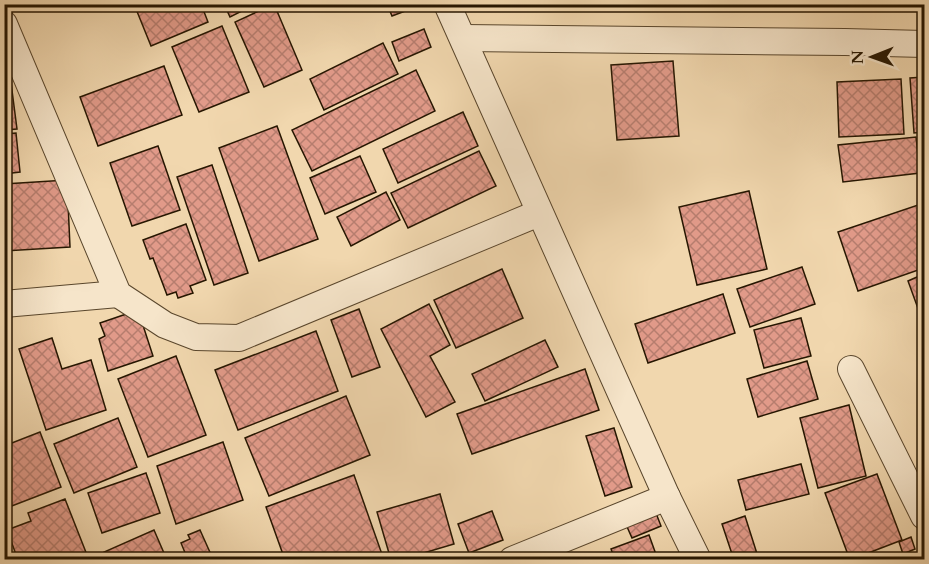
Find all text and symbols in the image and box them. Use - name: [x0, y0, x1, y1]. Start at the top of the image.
- north arrow: [842, 27, 902, 87]
- text: N: [847, 50, 869, 64]

